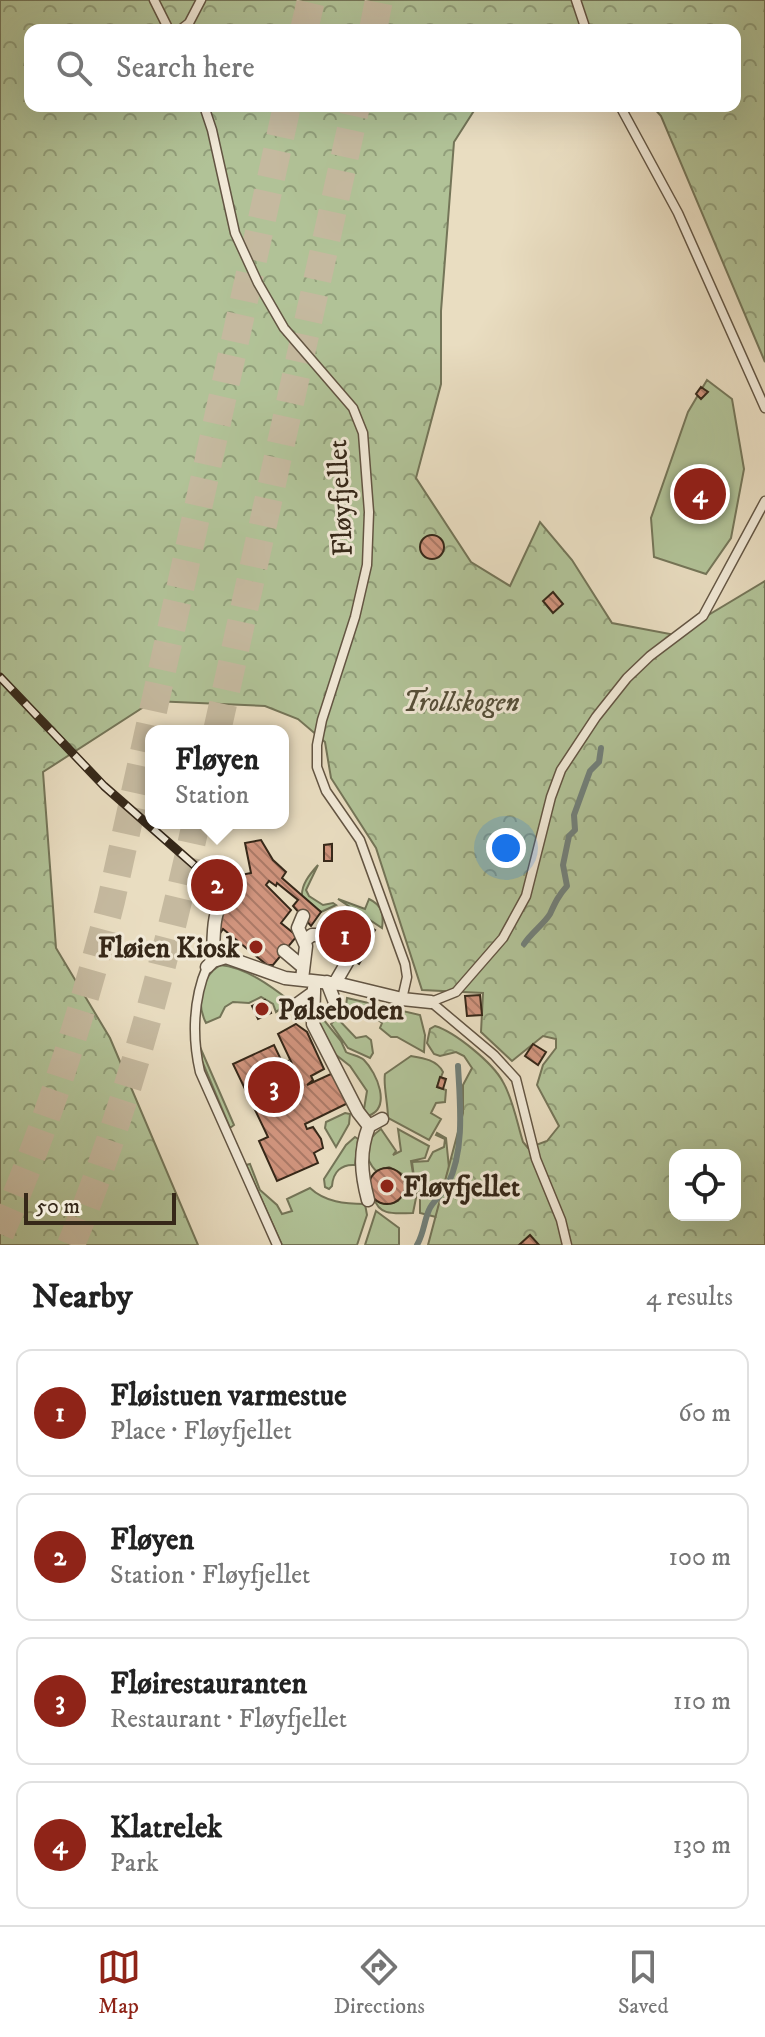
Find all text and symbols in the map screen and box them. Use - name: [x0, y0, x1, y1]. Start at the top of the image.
- search box: [24, 24, 741, 112]
- icon: search: [52, 46, 96, 90]
- text: Search here: [116, 50, 255, 87]
- street label: Fløyfjellet: [320, 439, 361, 557]
- pin: 4: [674, 464, 726, 524]
- park label: Trollskogen: [402, 685, 520, 720]
- popup: [145, 725, 289, 829]
- text: Fløyen: [175, 742, 259, 779]
- text: Station: [175, 779, 249, 812]
- your location: [486, 828, 526, 868]
- pin: 2: [191, 855, 243, 915]
- pin: 1: [319, 906, 371, 966]
- place label: Fløien Kiosk: [98, 931, 241, 966]
- marker: Fløien Kiosk: [247, 938, 265, 956]
- place label: Pølseboden: [278, 993, 404, 1028]
- marker: Pølseboden: [253, 1000, 271, 1018]
- pin: 3: [248, 1057, 300, 1117]
- map controls: [669, 1149, 741, 1221]
- button: locate: [669, 1149, 741, 1221]
- place label: Fløyfjellet: [403, 1170, 520, 1205]
- marker: Fløyfjellet: [378, 1177, 396, 1195]
- scale bar: [24, 1189, 176, 1225]
- text: 50 m: [36, 1193, 80, 1220]
- text: Nearby: [32, 1276, 133, 1318]
- text: 4 results: [646, 1281, 733, 1314]
- text: Fløistuen varmestue: [110, 1378, 347, 1415]
- text: 1: [55, 1397, 65, 1430]
- text: 60 m: [678, 1397, 731, 1430]
- text: Place · Fløyfjellet: [110, 1415, 292, 1448]
- text: Fløyen: [110, 1522, 194, 1559]
- text: 2: [54, 1541, 66, 1574]
- text: 100 m: [668, 1541, 731, 1574]
- text: Station · Fløyfjellet: [110, 1559, 310, 1592]
- text: Fløirestauranten: [110, 1666, 307, 1703]
- text: 3: [55, 1685, 65, 1718]
- text: 110 m: [673, 1685, 731, 1718]
- text: Restaurant · Fløyfjellet: [110, 1703, 347, 1736]
- text: Klatrelek: [110, 1810, 222, 1847]
- text: 4: [53, 1829, 67, 1862]
- text: 130 m: [673, 1829, 731, 1862]
- text: Park: [110, 1847, 159, 1880]
- tab: Map: [97, 1945, 141, 2020]
- tab: Directions: [334, 1945, 425, 2020]
- tab: Saved: [618, 1945, 668, 2020]

